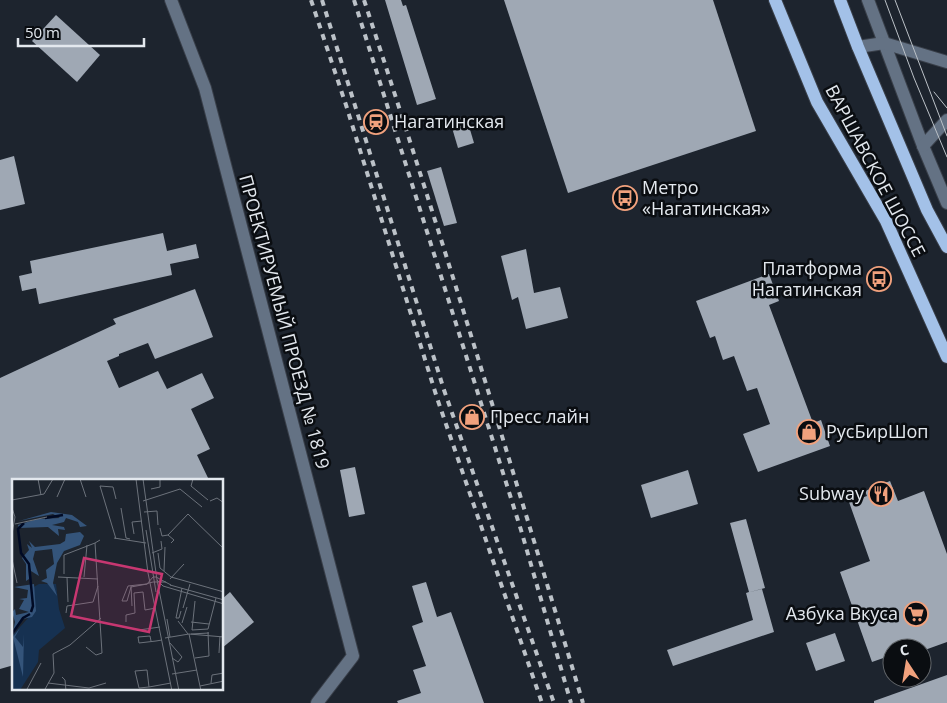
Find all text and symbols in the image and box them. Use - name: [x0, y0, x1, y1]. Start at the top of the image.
- scale bar: [18, 15, 144, 47]
- text: 50 m: [25, 22, 60, 42]
- street label: ВАРШАВСКОЕ ШОССЕ: [820, 80, 931, 261]
- station icon: Нагатинская: [363, 109, 389, 135]
- place label: Нагатинская: [394, 109, 504, 133]
- street label: ПРОЕКТИРУЕМЫЙ ПРОЕЗД № 1819: [234, 172, 336, 472]
- place label: Метро «Нагатинская»: [642, 175, 770, 220]
- bus stop icon: Метро «Нагатинская»: [612, 185, 638, 211]
- place label: Платформа Нагатинская: [752, 256, 862, 301]
- bus stop icon: Платформа Нагатинская: [866, 266, 892, 292]
- shop icon: Пресс лайн: [459, 404, 485, 430]
- place label: Пресс лайн: [490, 404, 589, 428]
- shop icon: РусБирШоп: [796, 419, 822, 445]
- place label: РусБирШоп: [826, 419, 929, 443]
- inset map: [12, 479, 224, 690]
- place label: Subway: [799, 481, 865, 505]
- restaurant icon: Subway: [868, 481, 894, 507]
- place label: Азбука Вкуса: [786, 601, 898, 625]
- supermarket icon: Азбука Вкуса: [903, 601, 929, 627]
- north arrow: [882, 638, 932, 688]
- text: С: [898, 640, 911, 660]

